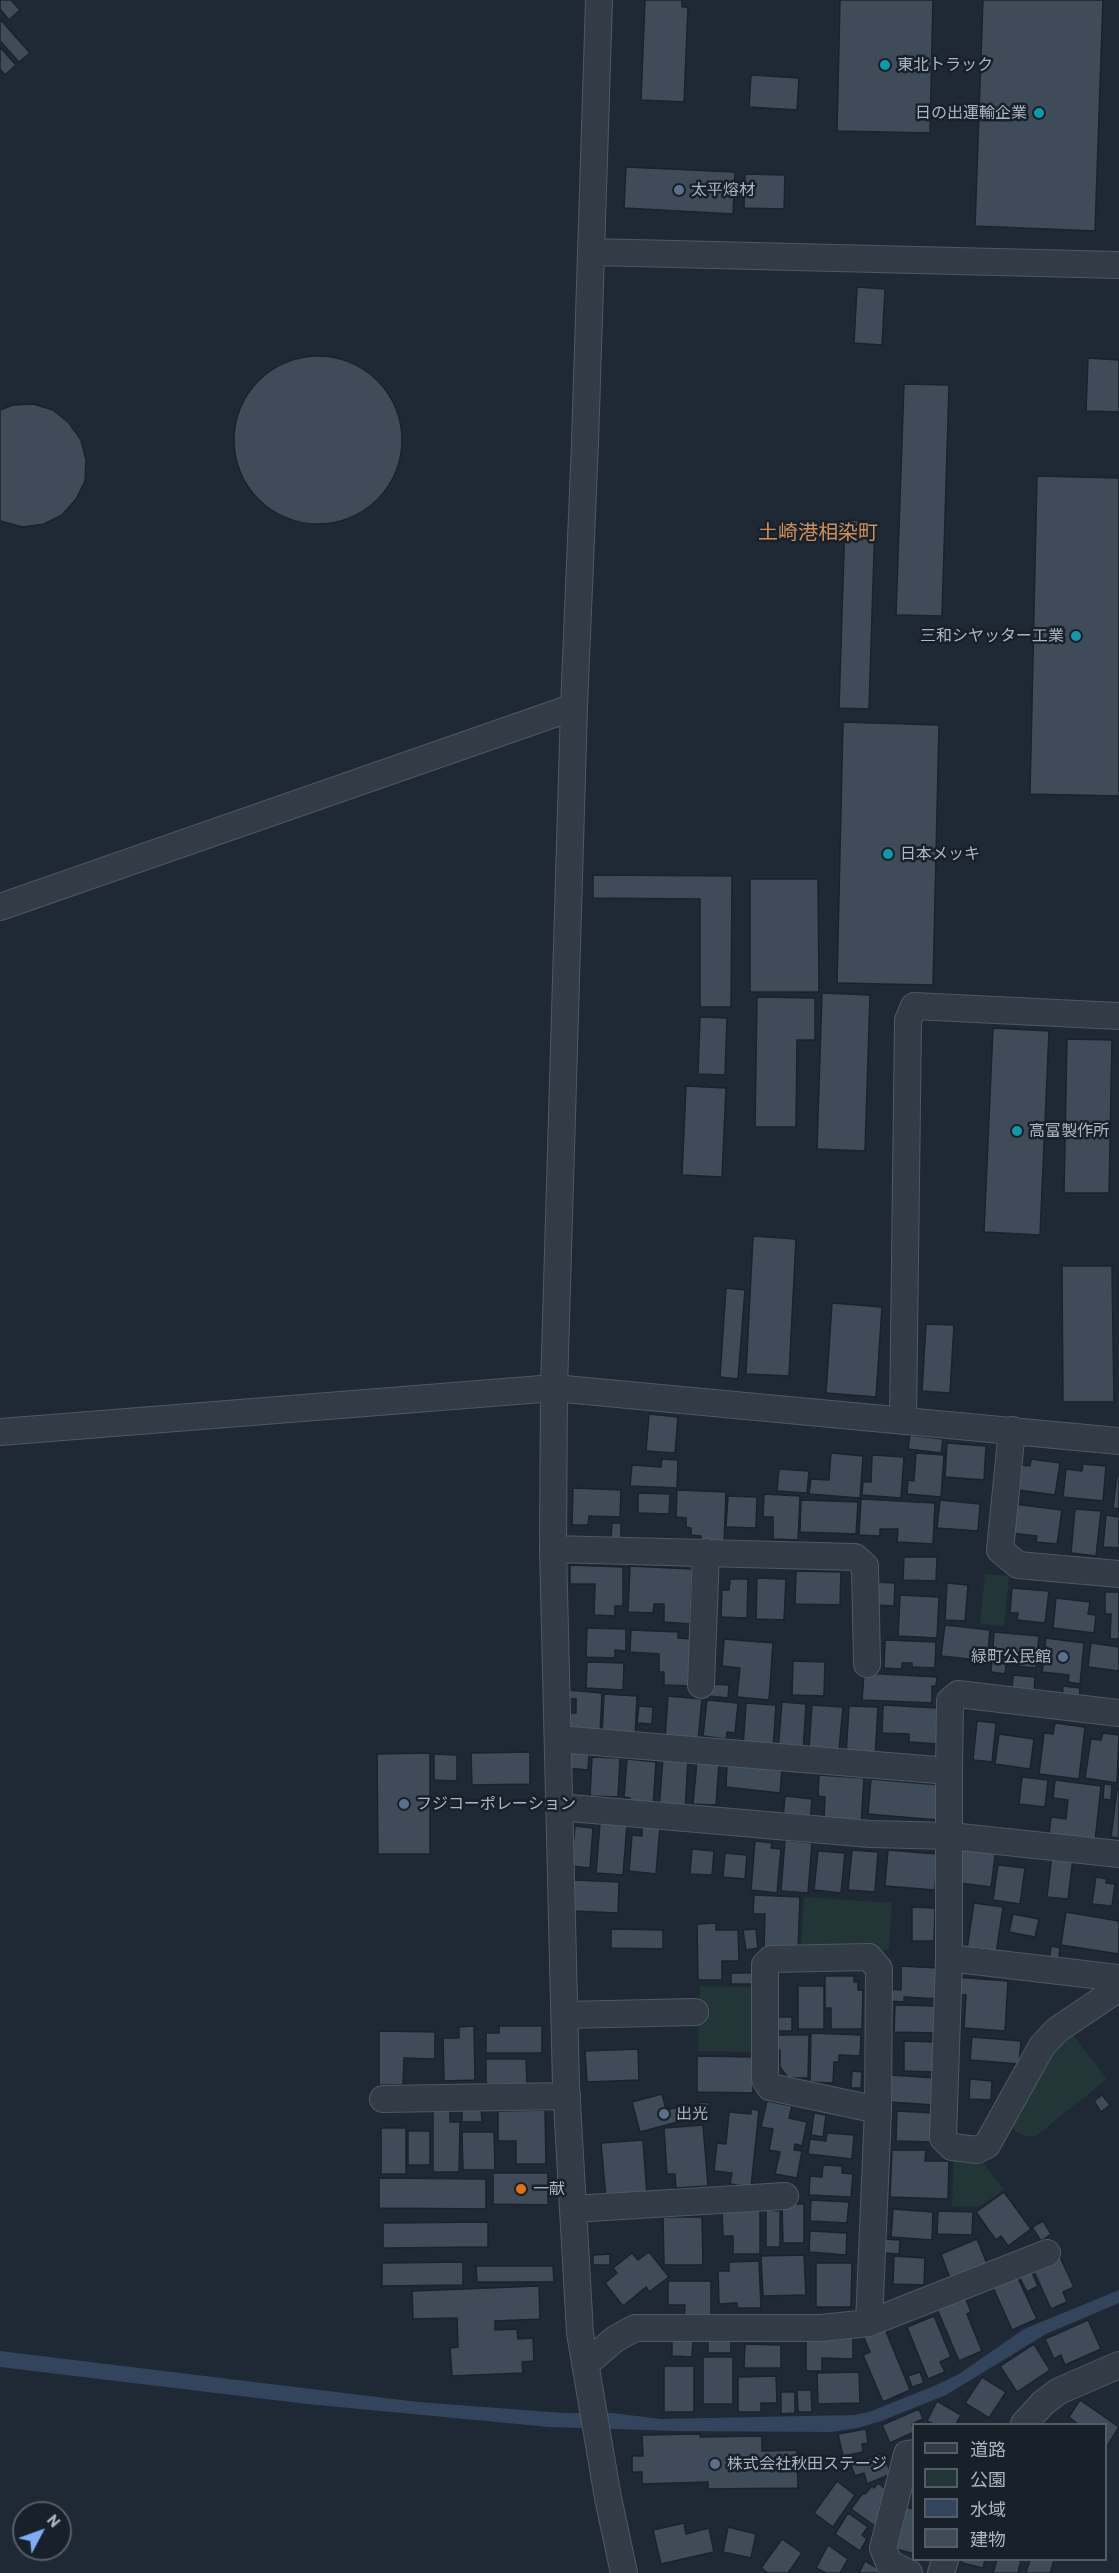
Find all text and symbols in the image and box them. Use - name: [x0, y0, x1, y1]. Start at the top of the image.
- place label: 東北トラック: [897, 55, 993, 75]
- marker: 東北トラック: [878, 58, 892, 72]
- place label: 日の出運輸企業: [915, 103, 1027, 123]
- marker: 日の出運輸企業: [1032, 106, 1046, 120]
- place label: 太平熔材: [691, 180, 755, 200]
- marker: 太平熔材: [672, 183, 686, 197]
- district label: 土崎港相染町: [758, 520, 878, 544]
- place label: 三和シヤッター工業: [920, 626, 1064, 646]
- marker: 三和シヤッター工業: [1069, 629, 1083, 643]
- place label: 日本メッキ: [900, 844, 980, 864]
- marker: 日本メッキ: [881, 847, 895, 861]
- place label: 高富製作所: [1029, 1121, 1109, 1141]
- marker: 高富製作所: [1010, 1124, 1024, 1138]
- place label: 緑町公民館: [971, 1647, 1051, 1667]
- marker: 緑町公民館: [1056, 1650, 1070, 1664]
- place label: フジコーポレーション: [416, 1794, 576, 1814]
- marker: フジコーポレーション: [397, 1797, 411, 1811]
- place label: 出光: [676, 2104, 708, 2124]
- marker: 出光: [657, 2107, 671, 2121]
- place label: 一献: [533, 2179, 565, 2199]
- marker: 一献: [514, 2182, 528, 2196]
- legend: [912, 2423, 1107, 2561]
- text: 道路: [970, 2438, 1006, 2460]
- place label: 株式会社秋田ステージ: [727, 2454, 887, 2474]
- marker: 株式会社秋田ステージ: [708, 2457, 722, 2471]
- text: 公園: [970, 2468, 1006, 2490]
- text: 水域: [970, 2498, 1006, 2520]
- north arrow: [12, 2501, 72, 2561]
- text: N: [44, 2510, 65, 2530]
- text: 建物: [970, 2528, 1006, 2550]

